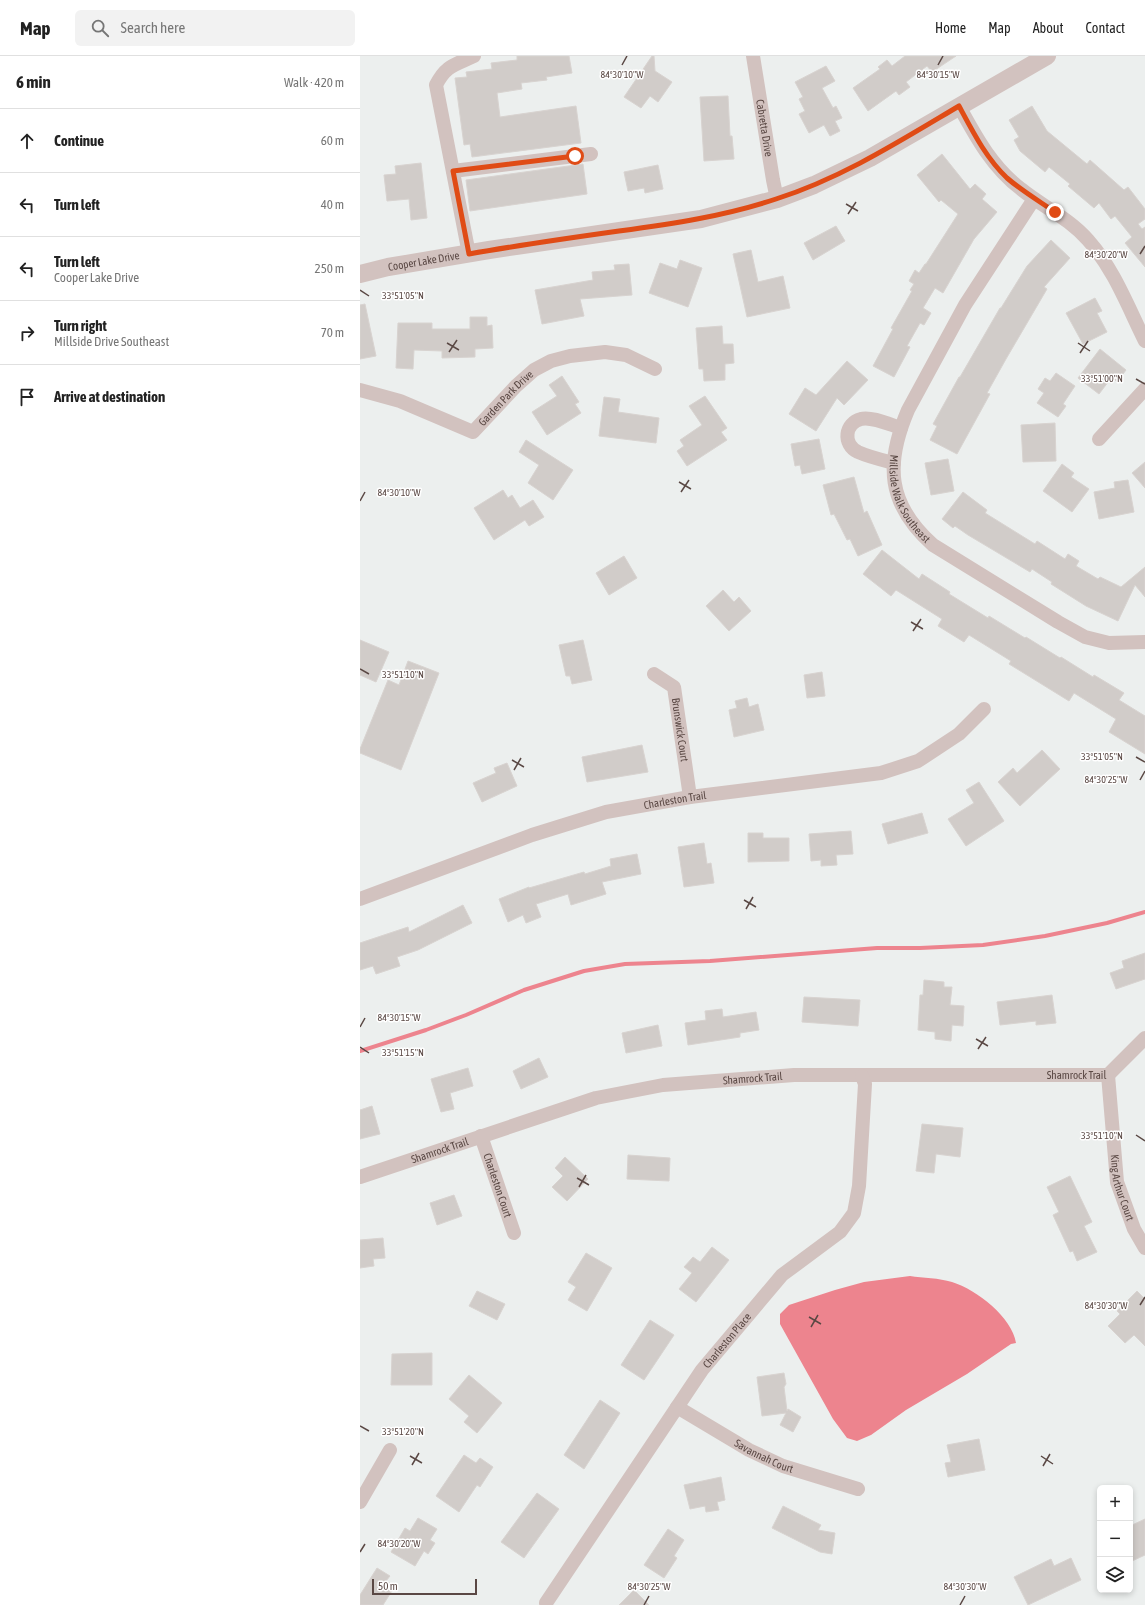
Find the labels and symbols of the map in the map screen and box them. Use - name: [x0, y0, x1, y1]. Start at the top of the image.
- text: 84°30'10"W: [600, 69, 644, 80]
- text: 84°30'15"W: [916, 69, 960, 80]
- street label: Cabretta Drive: [754, 99, 775, 158]
- route start: [566, 147, 584, 165]
- route end: [1046, 203, 1064, 221]
- street label: Cooper Lake Drive: [387, 249, 460, 273]
- text: 84°30'20"W: [1084, 249, 1128, 260]
- text: 33°51'05"N: [382, 290, 424, 301]
- street label: Garden Park Drive: [476, 368, 535, 428]
- text: 33°51'00"N: [1081, 373, 1123, 384]
- street label: Millside Walk Southeast: [888, 454, 933, 545]
- text: 84°30'10"W: [377, 487, 421, 498]
- text: 33°51'10"N: [382, 669, 424, 680]
- street label: Brunswick Court: [670, 697, 691, 762]
- text: 33°51'05"N: [1081, 751, 1123, 762]
- text: 84°30'25"W: [1084, 774, 1128, 785]
- street label: Charleston Trail: [643, 789, 707, 811]
- text: 84°30'15"W: [377, 1012, 421, 1023]
- text: 33°51'15"N: [382, 1047, 424, 1058]
- street label: Shamrock Trail: [1047, 1069, 1106, 1081]
- street label: Shamrock Trail: [722, 1070, 783, 1086]
- text: 33°51'10"N: [1081, 1130, 1123, 1141]
- street label: Shamrock Trail: [409, 1135, 470, 1165]
- street label: Charleston Court: [481, 1151, 514, 1219]
- street label: King Arthur Court: [1109, 1154, 1137, 1222]
- text: 84°30'30"W: [1084, 1300, 1128, 1311]
- street label: Charleston Place: [700, 1311, 753, 1370]
- text: 33°51'20"N: [382, 1426, 424, 1437]
- street label: Savannah Court: [732, 1437, 795, 1475]
- text: 84°30'20"W: [377, 1538, 421, 1549]
- scale bar: [372, 1577, 477, 1596]
- text: 84°30'25"W: [627, 1581, 671, 1592]
- text: 84°30'30"W: [943, 1581, 987, 1592]

